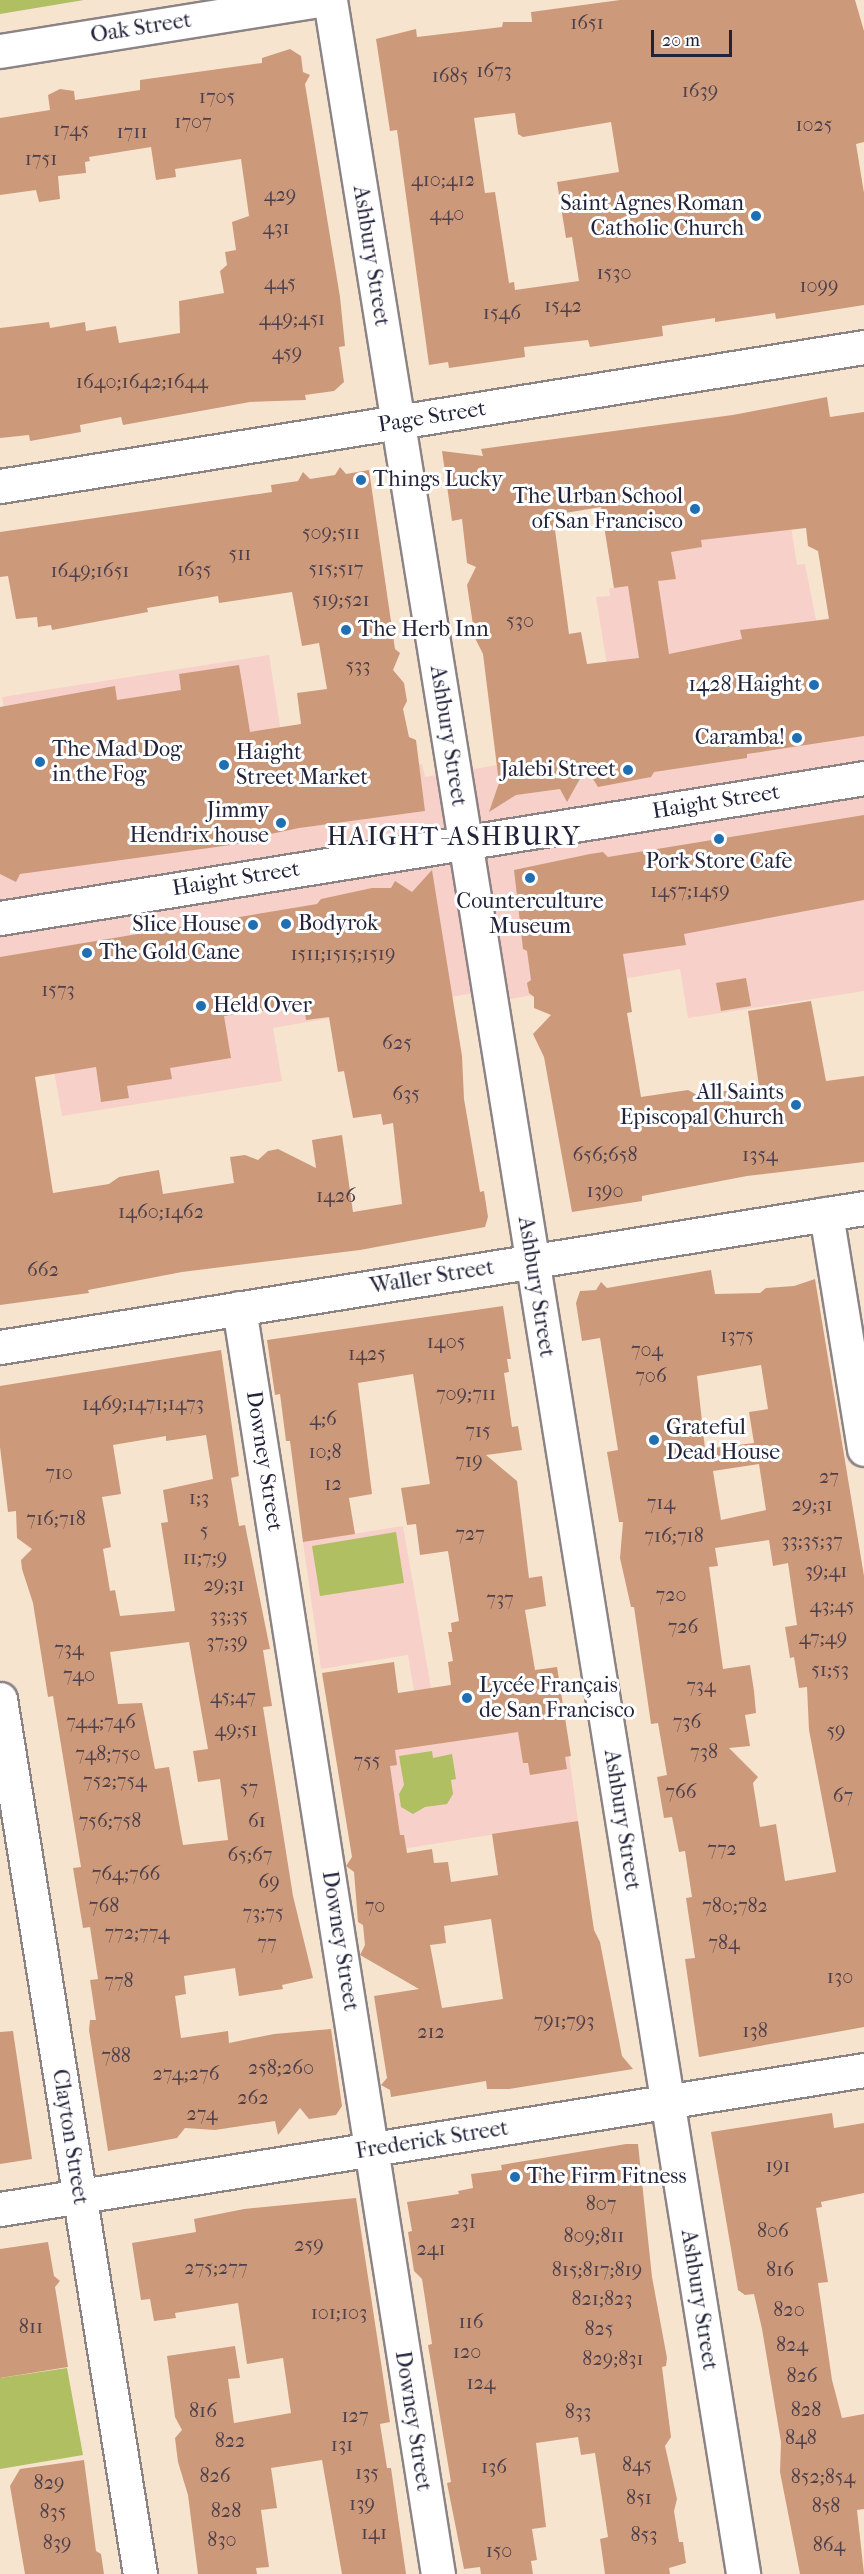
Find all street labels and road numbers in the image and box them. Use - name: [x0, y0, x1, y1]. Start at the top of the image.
- street label: Oak Street: [89, 7, 193, 49]
- street label: Ashbury Street: [347, 184, 395, 328]
- street label: Page Street: [376, 395, 488, 439]
- street label: Ashbury Street: [424, 664, 472, 808]
- street label: Haight Street: [650, 779, 782, 825]
- street label: Haight Street: [170, 856, 302, 902]
- street label: Ashbury Street: [512, 1215, 560, 1359]
- street label: Waller Street: [368, 1254, 496, 1300]
- street label: Downey Street: [240, 1389, 288, 1533]
- street label: Ashbury Street: [598, 1748, 646, 1892]
- street label: Downey Street: [316, 1869, 364, 2013]
- street label: Clayton Street: [46, 2067, 94, 2207]
- street label: Frederick Street: [354, 2115, 510, 2165]
- street label: Ashbury Street: [675, 2228, 723, 2372]
- street label: Downey Street: [389, 2349, 437, 2493]

